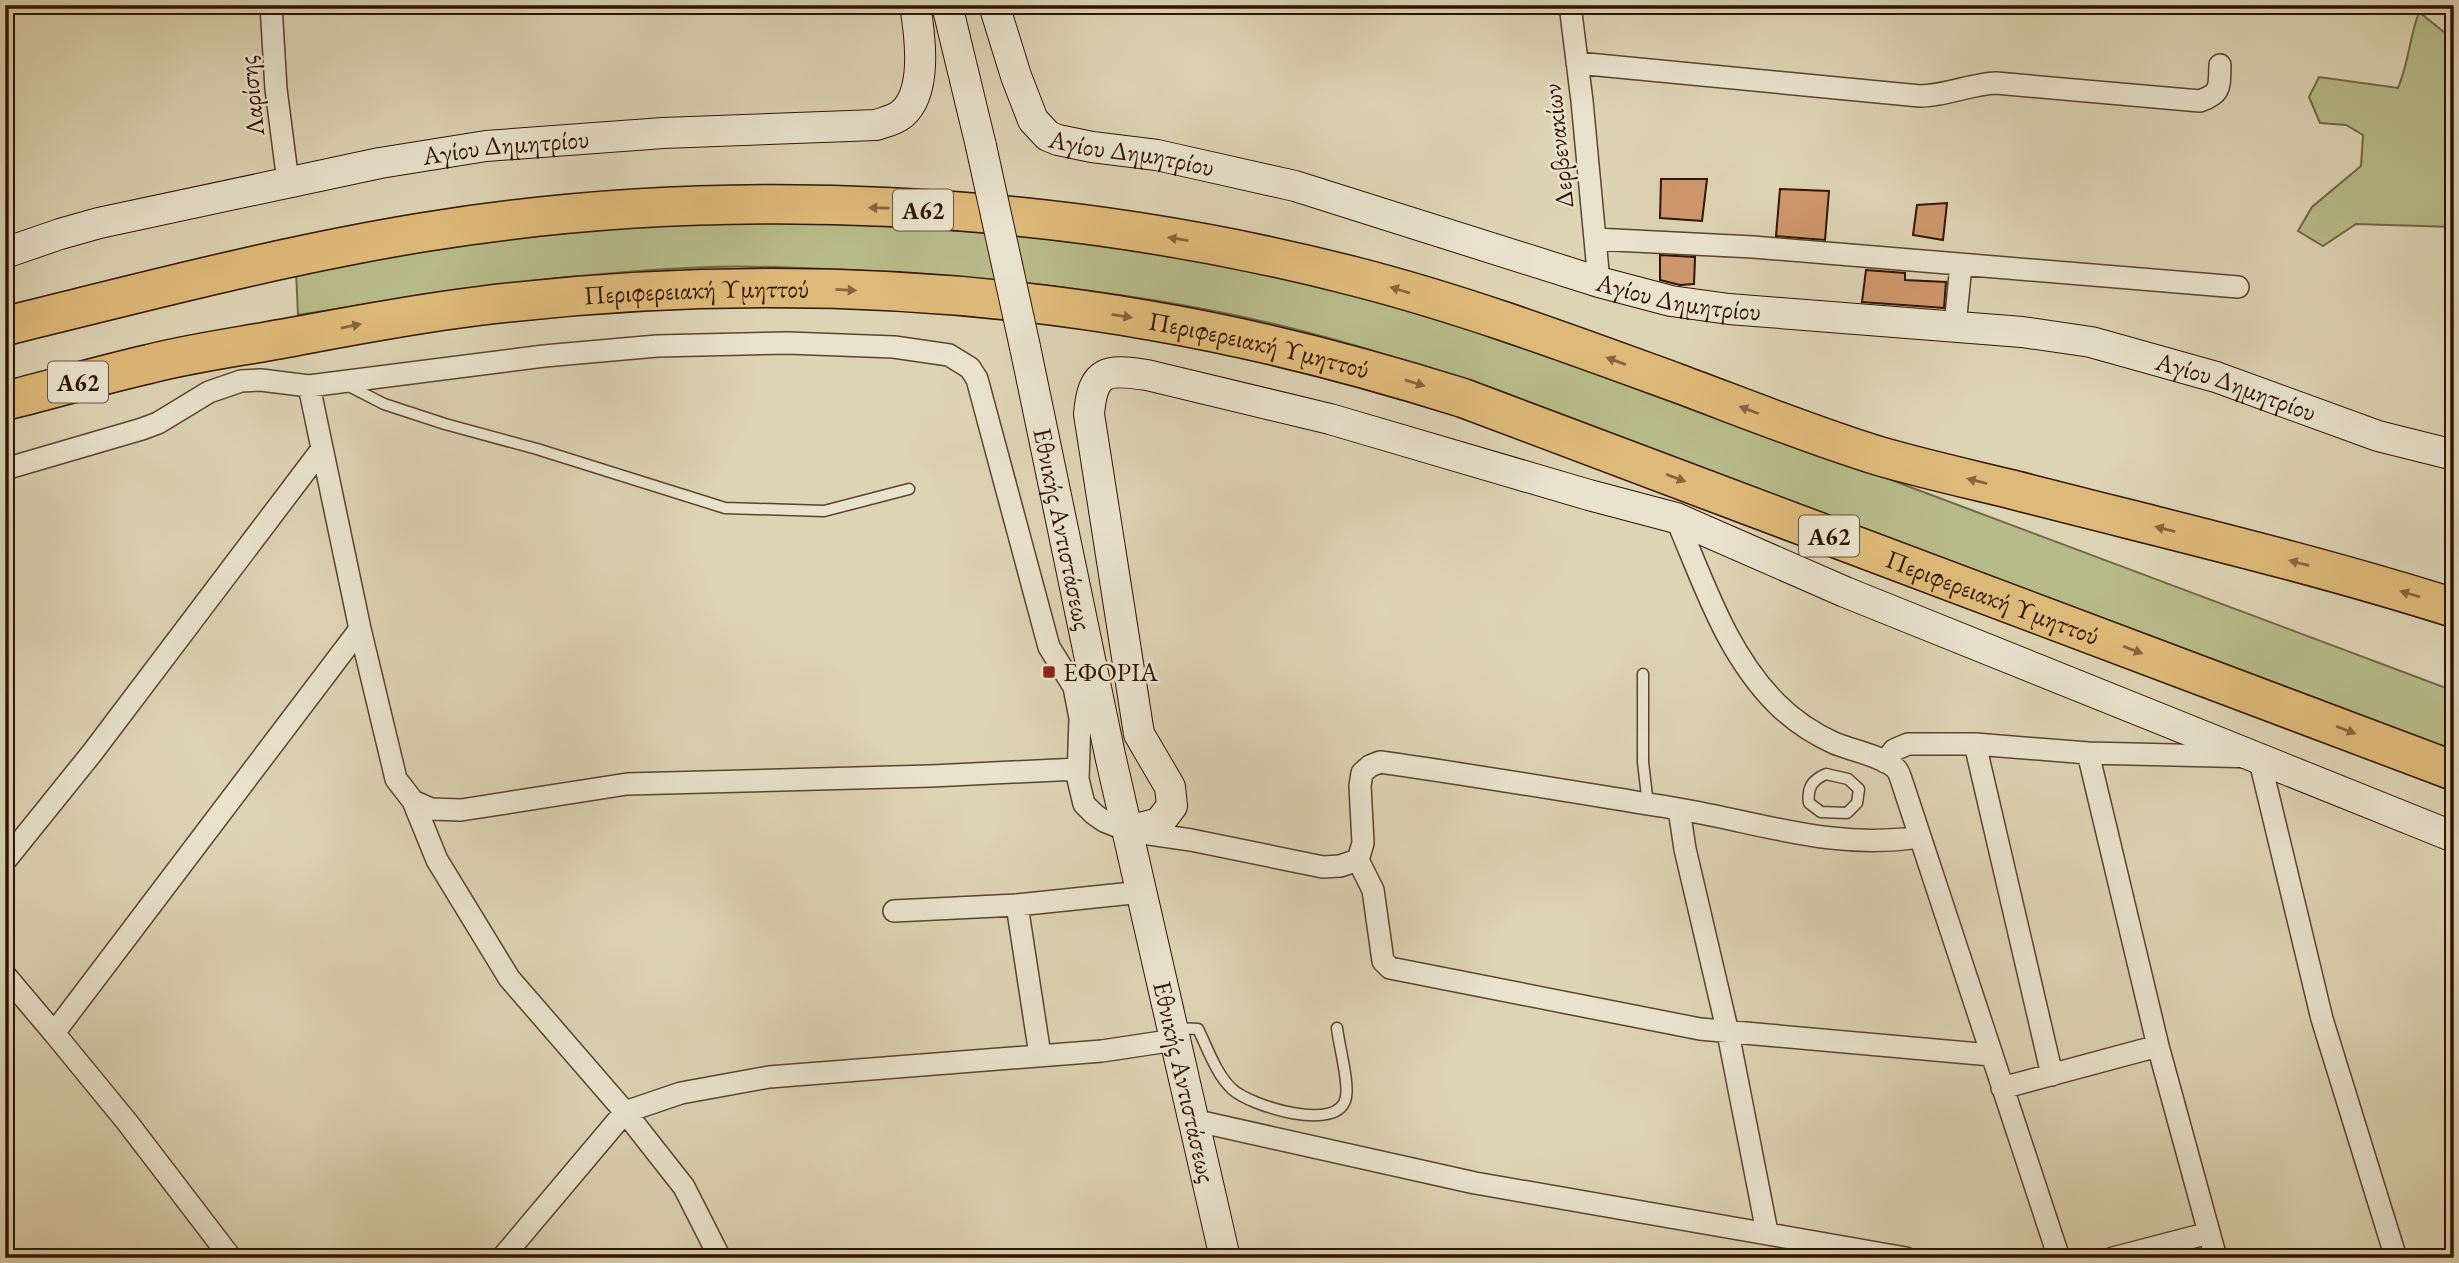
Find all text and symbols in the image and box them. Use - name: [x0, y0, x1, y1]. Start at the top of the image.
- street label: Λαρίσης: [230, 54, 272, 139]
- street label: Δερβενακίων: [1535, 82, 1581, 210]
- street label: Αγίου Δημητρίου: [419, 121, 590, 173]
- street label: Αγίου Δημητρίου: [1045, 121, 1218, 184]
- road number: Α62: [893, 190, 953, 230]
- one-way arrow: [868, 202, 890, 213]
- one-way arrow: [1167, 233, 1189, 244]
- street label: Αγίου Δημητρίου: [1591, 265, 1762, 328]
- street label: Περιφερειακή Υμηττού: [583, 271, 809, 312]
- one-way arrow: [835, 284, 857, 295]
- one-way arrow: [1389, 284, 1410, 294]
- street label: Περιφερειακή Υμηττού: [1146, 304, 1373, 386]
- one-way arrow: [1111, 311, 1133, 322]
- one-way arrow: [340, 320, 362, 331]
- street label: Αγίου Δημητρίου: [2151, 344, 2321, 429]
- one-way arrow: [1605, 355, 1626, 366]
- road number: Α62: [48, 362, 108, 402]
- one-way arrow: [1405, 379, 1426, 389]
- one-way arrow: [1739, 405, 1760, 416]
- street label: Εθνικής Αντιστάσεως: [1025, 425, 1101, 633]
- one-way arrow: [1666, 473, 1687, 484]
- one-way arrow: [1966, 475, 1988, 486]
- road number: Α62: [1799, 516, 1859, 556]
- one-way arrow: [2154, 523, 2176, 534]
- street label: Περιφερειακή Υμηττού: [1881, 542, 2104, 653]
- one-way arrow: [2288, 557, 2310, 568]
- one-way arrow: [2399, 589, 2420, 599]
- one-way arrow: [2122, 645, 2143, 656]
- place label: ΕΦΟΡΙΑ: [1063, 655, 1159, 689]
- marker: ΕΦΟΡΙΑ: [1041, 664, 1057, 680]
- one-way arrow: [2335, 725, 2356, 736]
- street label: Εθνικής Αντιστάσεως: [1145, 978, 1224, 1186]

